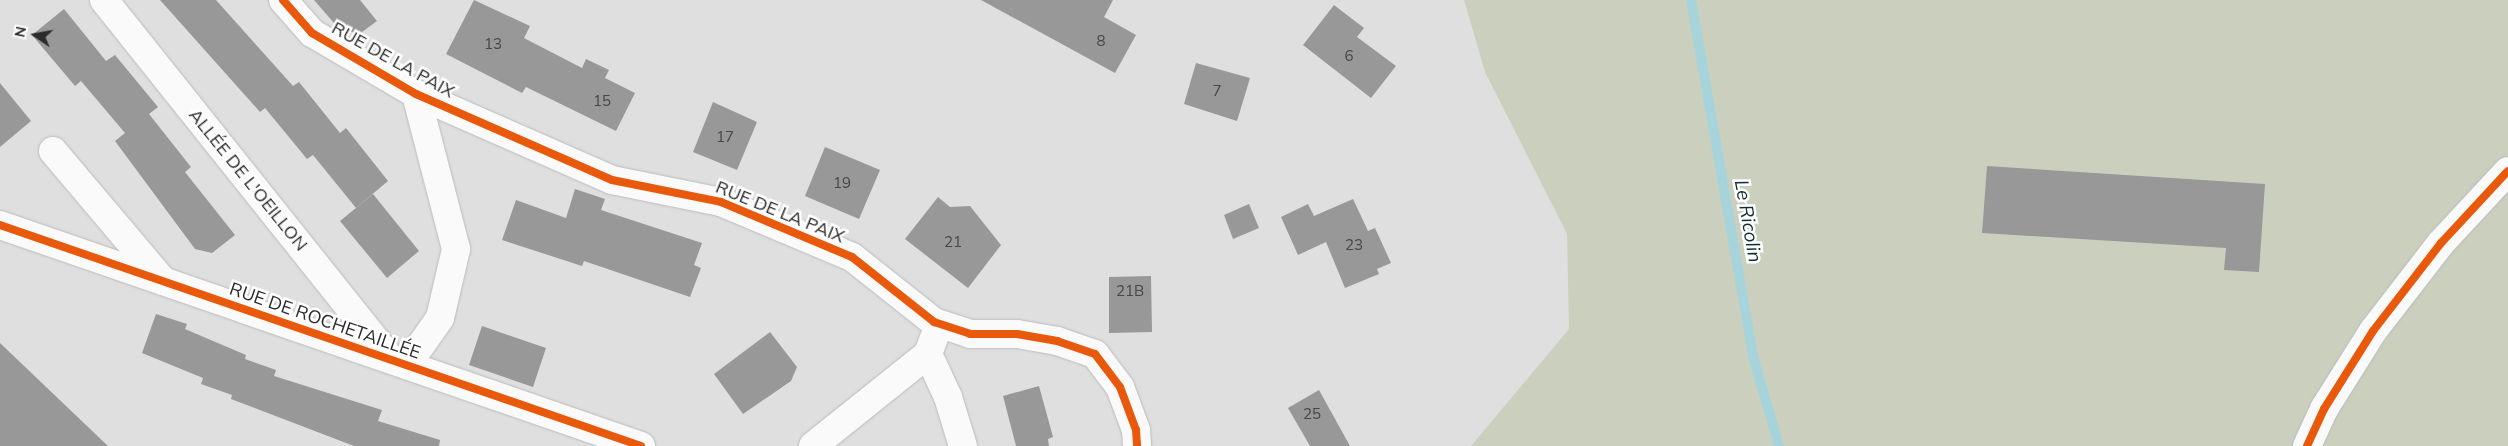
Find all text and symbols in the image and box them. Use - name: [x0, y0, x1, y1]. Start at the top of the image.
- north arrow: [10, 10, 60, 60]
- street label: RUE DE LA PAIX: [328, 17, 458, 103]
- text: N: [10, 25, 30, 39]
- house number: 8: [1097, 32, 1105, 50]
- house number: 13: [484, 35, 502, 53]
- house number: 6: [1345, 47, 1353, 65]
- house number: 7: [1213, 82, 1221, 100]
- house number: 15: [593, 92, 611, 110]
- street label: ALLÉE DE L'OEILLON: [184, 105, 312, 255]
- house number: 17: [716, 128, 734, 146]
- house number: 19: [833, 174, 851, 192]
- street label: RUE DE LA PAIX: [712, 176, 848, 248]
- water label: Le Ricolin: [1730, 178, 1766, 264]
- house number: 21: [944, 233, 962, 251]
- house number: 23: [1345, 236, 1363, 254]
- street label: RUE DE ROCHETAILLÉE: [227, 278, 423, 364]
- house number: 21B: [1116, 282, 1144, 300]
- house number: 25: [1303, 405, 1321, 423]

